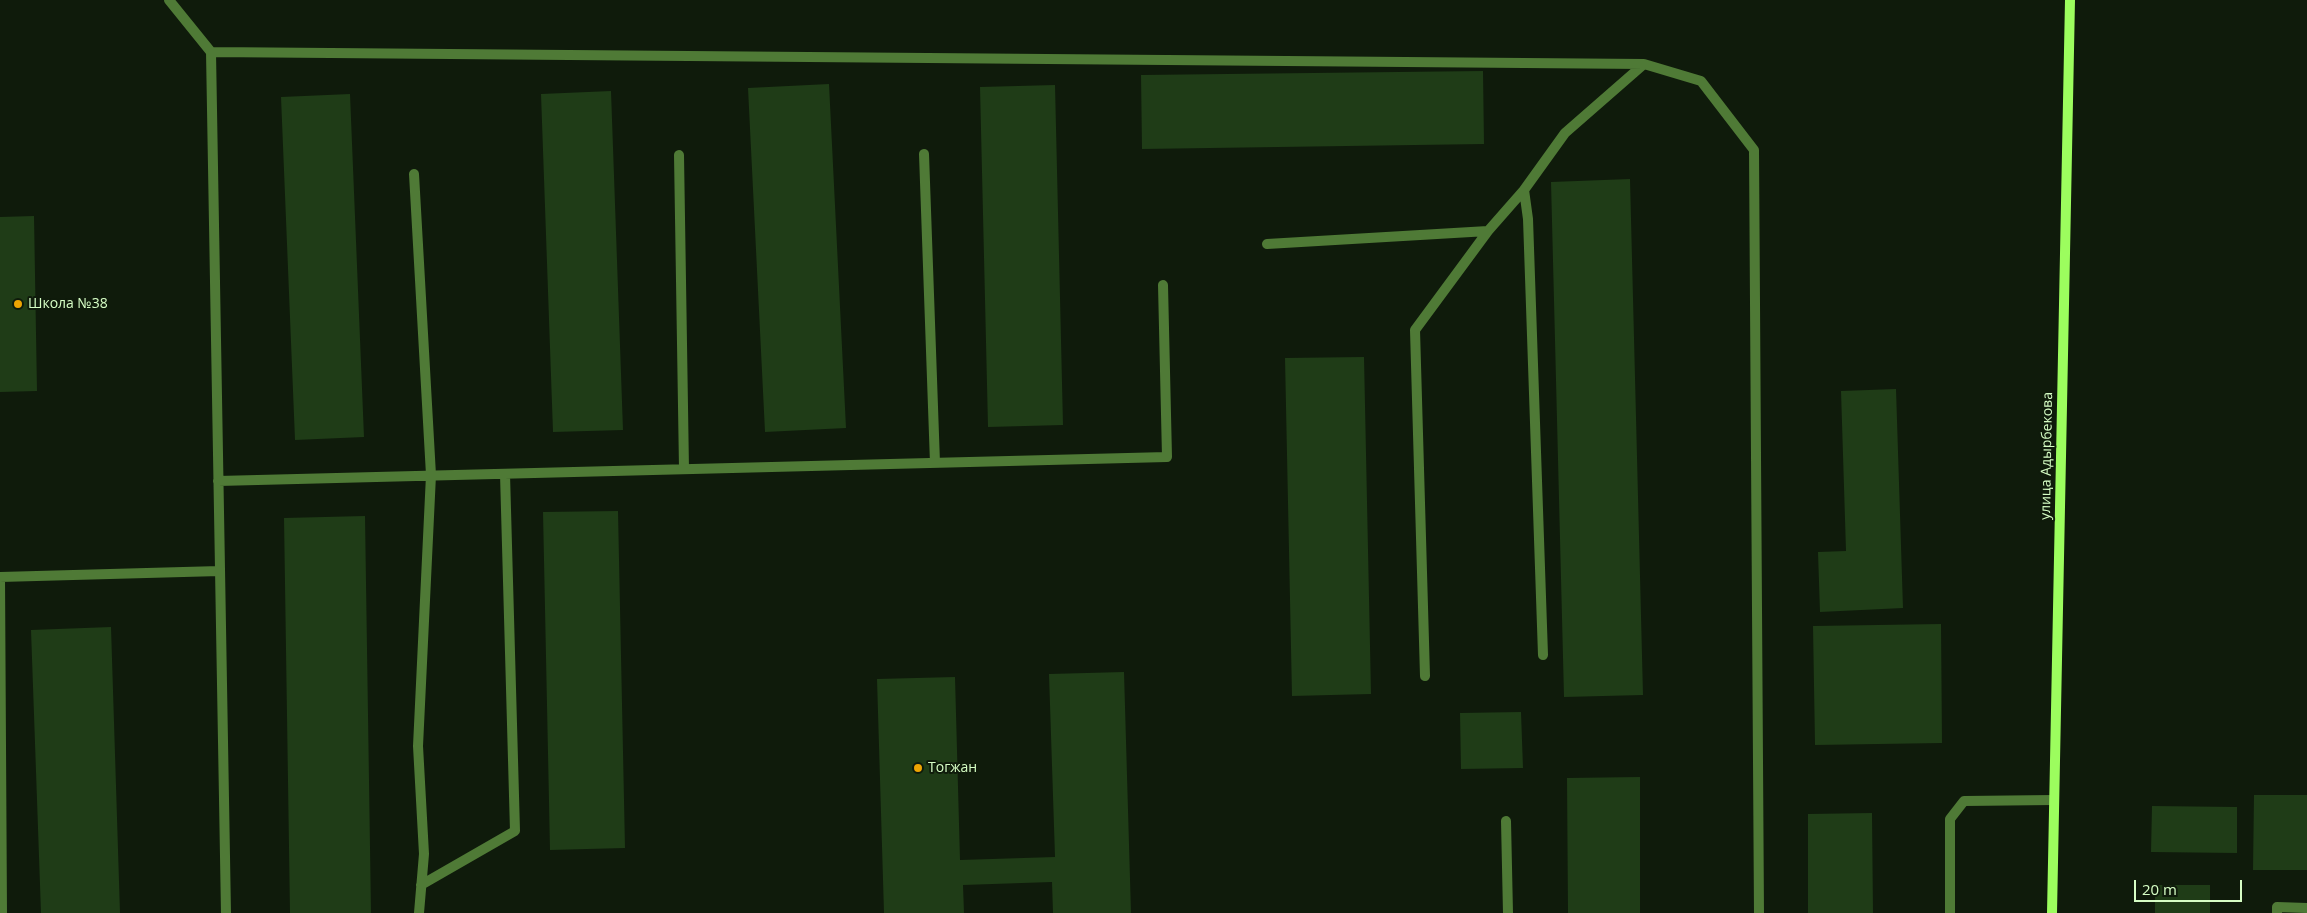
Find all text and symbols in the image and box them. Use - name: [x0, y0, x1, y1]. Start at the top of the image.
- place label: Школа №38: [28, 296, 108, 312]
- marker: Школа №38: [12, 298, 24, 310]
- street label: улица Адырбекова: [2037, 392, 2057, 520]
- place label: Тогжан: [928, 760, 977, 776]
- marker: Тогжан: [912, 762, 924, 774]
- scale bar: [2137, 870, 2244, 902]
- text: 20 m: [2142, 879, 2177, 899]

